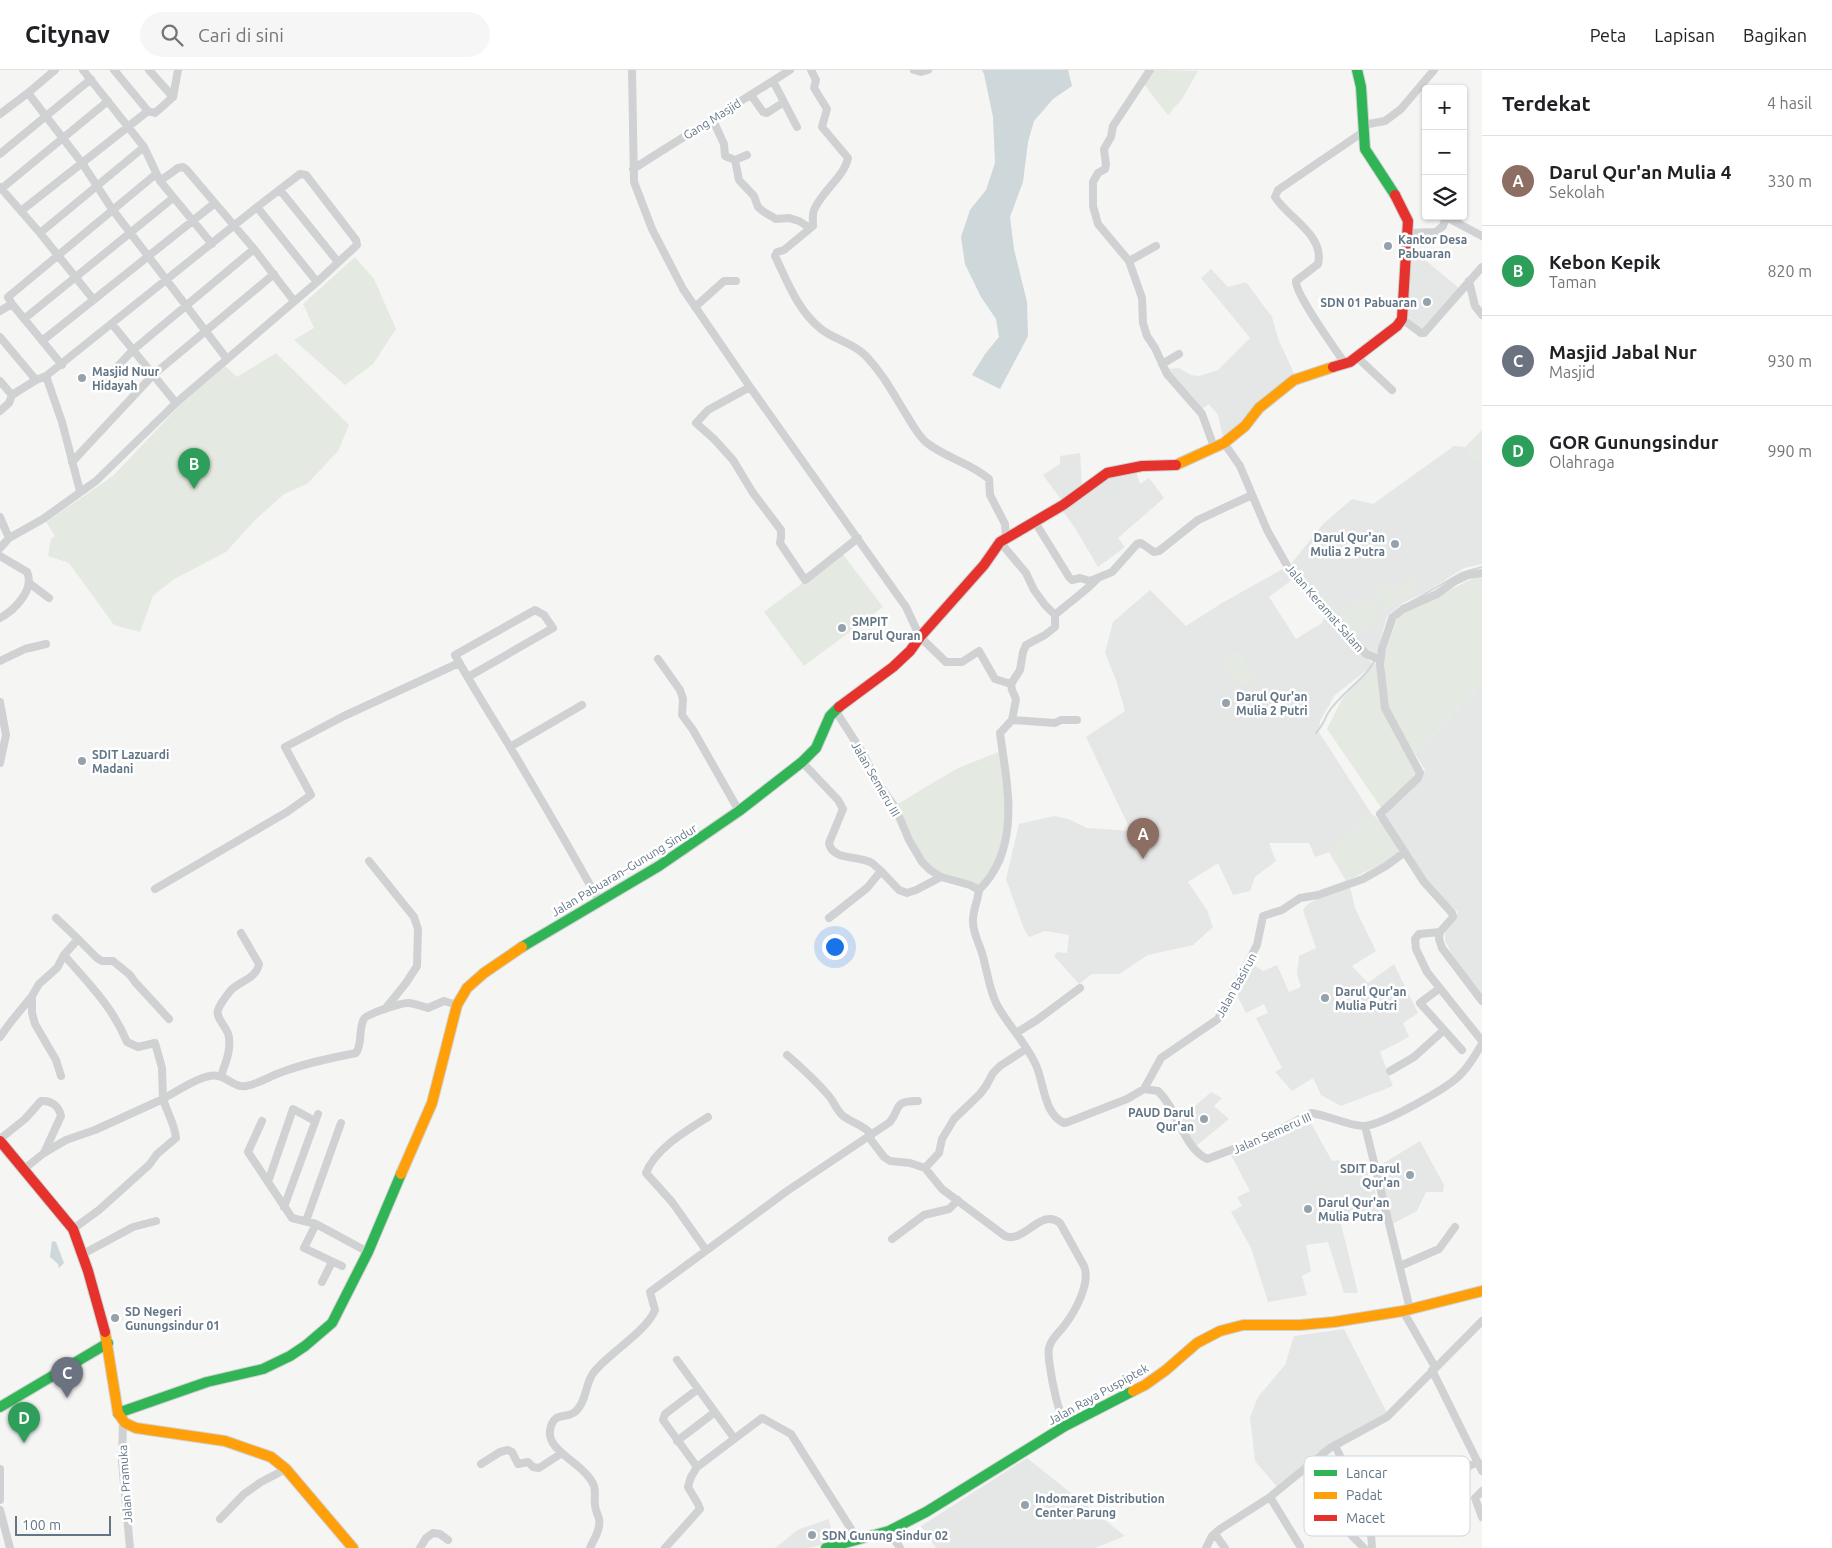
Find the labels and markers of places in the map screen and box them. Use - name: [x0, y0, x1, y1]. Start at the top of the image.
- place label: Kantor Desa Pabuaran: [1398, 233, 1467, 260]
- marker: Kantor Desa Pabuaran: [1382, 240, 1394, 252]
- place label: SDN 01 Pabuaran: [1320, 296, 1417, 309]
- marker: SDN 01 Pabuaran: [1421, 296, 1433, 308]
- place label: Masjid Nuur Hidayah: [92, 365, 160, 392]
- marker: Masjid Nuur Hidayah: [76, 372, 88, 384]
- pin: B: [178, 448, 210, 489]
- place label: Darul Qur'an Mulia 2 Putra: [1310, 531, 1385, 558]
- marker: Darul Qur'an Mulia 2 Putra: [1389, 538, 1401, 550]
- place label: SMPIT Darul Quran: [852, 615, 921, 642]
- marker: SMPIT Darul Quran: [836, 622, 848, 634]
- place label: Darul Qur'an Mulia 2 Putri: [1236, 690, 1308, 717]
- marker: Darul Qur'an Mulia 2 Putri: [1220, 697, 1232, 709]
- place label: SDIT Lazuardi Madani: [92, 748, 169, 775]
- marker: SDIT Lazuardi Madani: [76, 755, 88, 767]
- pin: A: [1127, 818, 1159, 859]
- place label: Darul Qur'an Mulia Putri: [1335, 985, 1407, 1012]
- marker: Darul Qur'an Mulia Putri: [1319, 992, 1331, 1004]
- place label: PAUD Darul Qur'an: [1128, 1106, 1194, 1133]
- marker: PAUD Darul Qur'an: [1198, 1113, 1210, 1125]
- place label: SDIT Darul Qur'an: [1340, 1162, 1400, 1189]
- marker: SDIT Darul Qur'an: [1404, 1169, 1416, 1181]
- place label: Darul Qur'an Mulia Putra: [1318, 1196, 1390, 1223]
- marker: Darul Qur'an Mulia Putra: [1302, 1203, 1314, 1215]
- place label: SD Negeri Gunungsindur 01: [125, 1305, 220, 1332]
- marker: SD Negeri Gunungsindur 01: [109, 1312, 121, 1324]
- pin: C: [51, 1357, 83, 1398]
- pin: D: [8, 1402, 40, 1443]
- place label: Indomaret Distribution Center Parung: [1035, 1492, 1165, 1519]
- marker: Indomaret Distribution Center Parung: [1019, 1499, 1031, 1511]
- marker: SDN Gunung Sindur 02: [806, 1529, 818, 1541]
- place label: SDN Gunung Sindur 02: [822, 1529, 949, 1542]

